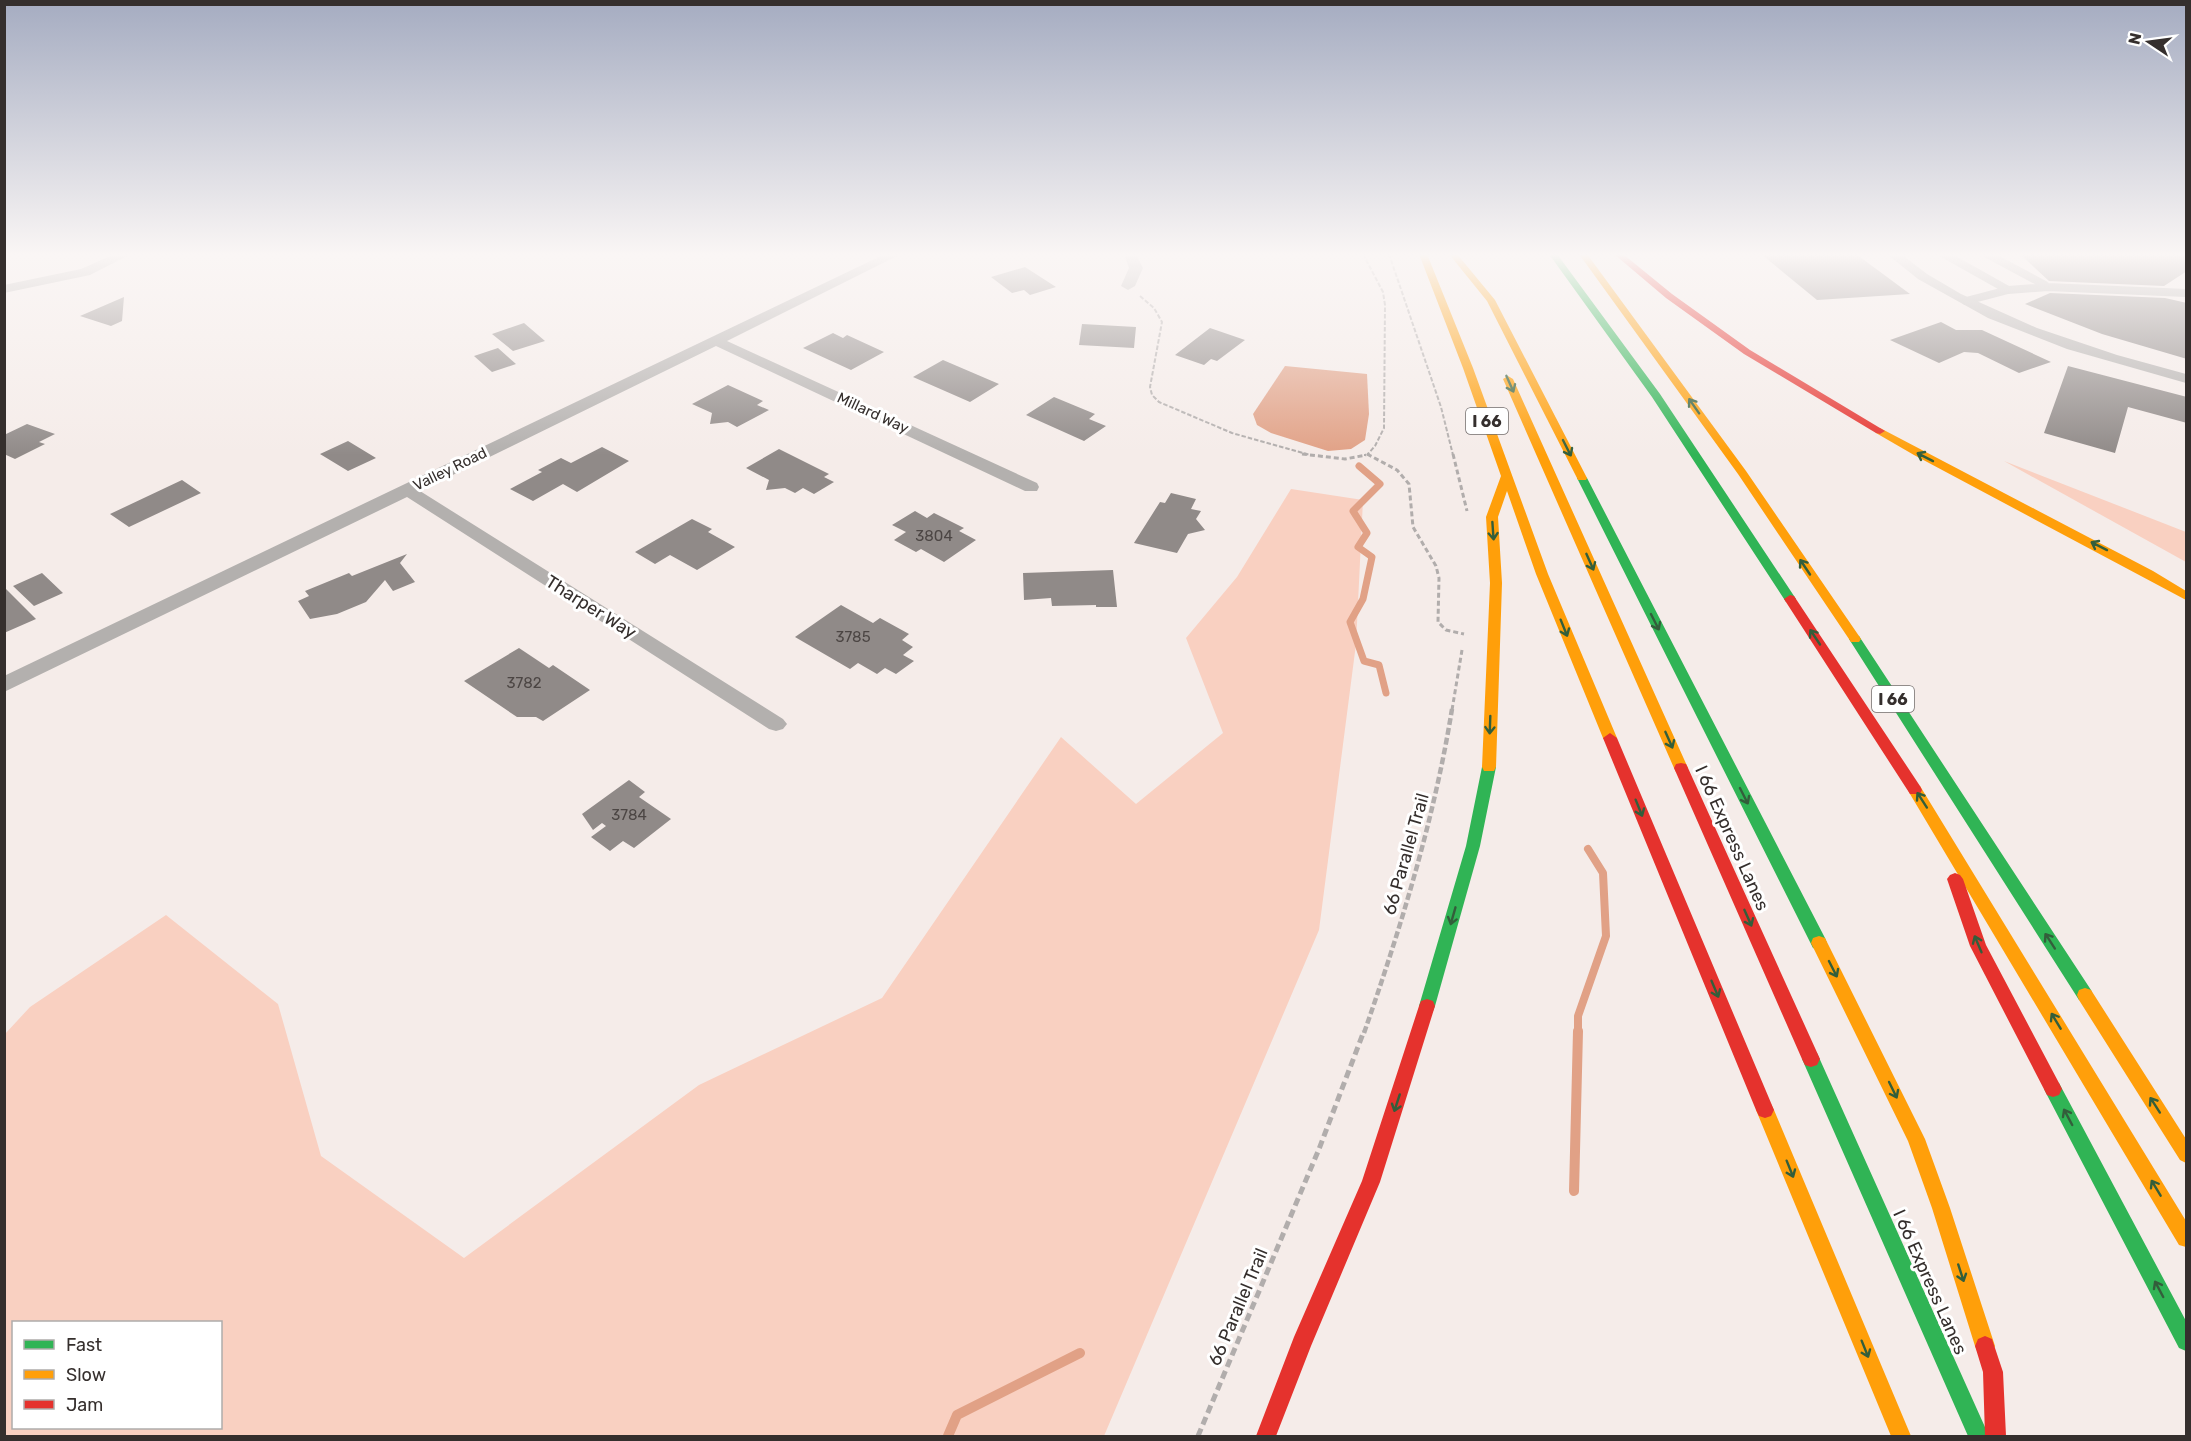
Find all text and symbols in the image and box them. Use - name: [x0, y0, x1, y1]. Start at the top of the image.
- north arrow: [2119, 12, 2179, 72]
- text: N: [2124, 31, 2145, 46]
- one-way arrow: [1505, 374, 1516, 392]
- street label: Millard Way: [834, 389, 912, 437]
- one-way arrow: [1688, 399, 1700, 415]
- road number: I 66: [1466, 408, 1508, 434]
- one-way arrow: [1562, 439, 1573, 457]
- street label: Valley Road: [410, 443, 490, 495]
- one-way arrow: [1917, 451, 1935, 462]
- one-way arrow: [1487, 520, 1498, 540]
- house number: 3804: [915, 527, 953, 545]
- one-way arrow: [2091, 540, 2108, 552]
- one-way arrow: [1584, 552, 1596, 570]
- one-way arrow: [1799, 559, 1811, 575]
- street label: Tharper Way: [542, 570, 640, 644]
- one-way arrow: [1650, 613, 1662, 631]
- one-way arrow: [1559, 618, 1570, 637]
- house number: 3785: [835, 628, 871, 646]
- one-way arrow: [1809, 629, 1821, 646]
- house number: 3782: [506, 674, 542, 692]
- road number: I 66: [1872, 686, 1914, 712]
- one-way arrow: [1484, 715, 1496, 735]
- one-way arrow: [1664, 730, 1675, 749]
- street label: I 66 Express Lanes: [1690, 762, 1774, 914]
- one-way arrow: [1739, 786, 1750, 804]
- street label: 66 Parallel Trail: [1378, 791, 1434, 917]
- one-way arrow: [1916, 792, 1928, 809]
- one-way arrow: [1634, 798, 1645, 817]
- house number: 3784: [611, 806, 647, 824]
- one-way arrow: [1446, 906, 1458, 925]
- one-way arrow: [1744, 909, 1755, 927]
- one-way arrow: [2043, 933, 2055, 950]
- one-way arrow: [1972, 935, 1983, 954]
- one-way arrow: [1828, 960, 1839, 978]
- one-way arrow: [1710, 980, 1721, 998]
- one-way arrow: [2049, 1013, 2061, 1030]
- one-way arrow: [1887, 1081, 1899, 1099]
- one-way arrow: [1391, 1093, 1402, 1112]
- one-way arrow: [2149, 1097, 2161, 1114]
- one-way arrow: [2062, 1109, 2074, 1126]
- one-way arrow: [1785, 1160, 1796, 1178]
- one-way arrow: [2150, 1180, 2162, 1197]
- street label: I 66 Express Lanes: [1888, 1206, 1972, 1358]
- street label: 66 Parallel Trail: [1203, 1245, 1273, 1369]
- one-way arrow: [1956, 1263, 1967, 1282]
- one-way arrow: [2153, 1281, 2164, 1299]
- legend: [12, 1321, 222, 1429]
- text: Fast: [66, 1334, 102, 1356]
- one-way arrow: [1860, 1340, 1871, 1358]
- text: Slow: [66, 1364, 106, 1386]
- text: Jam: [66, 1394, 103, 1416]

